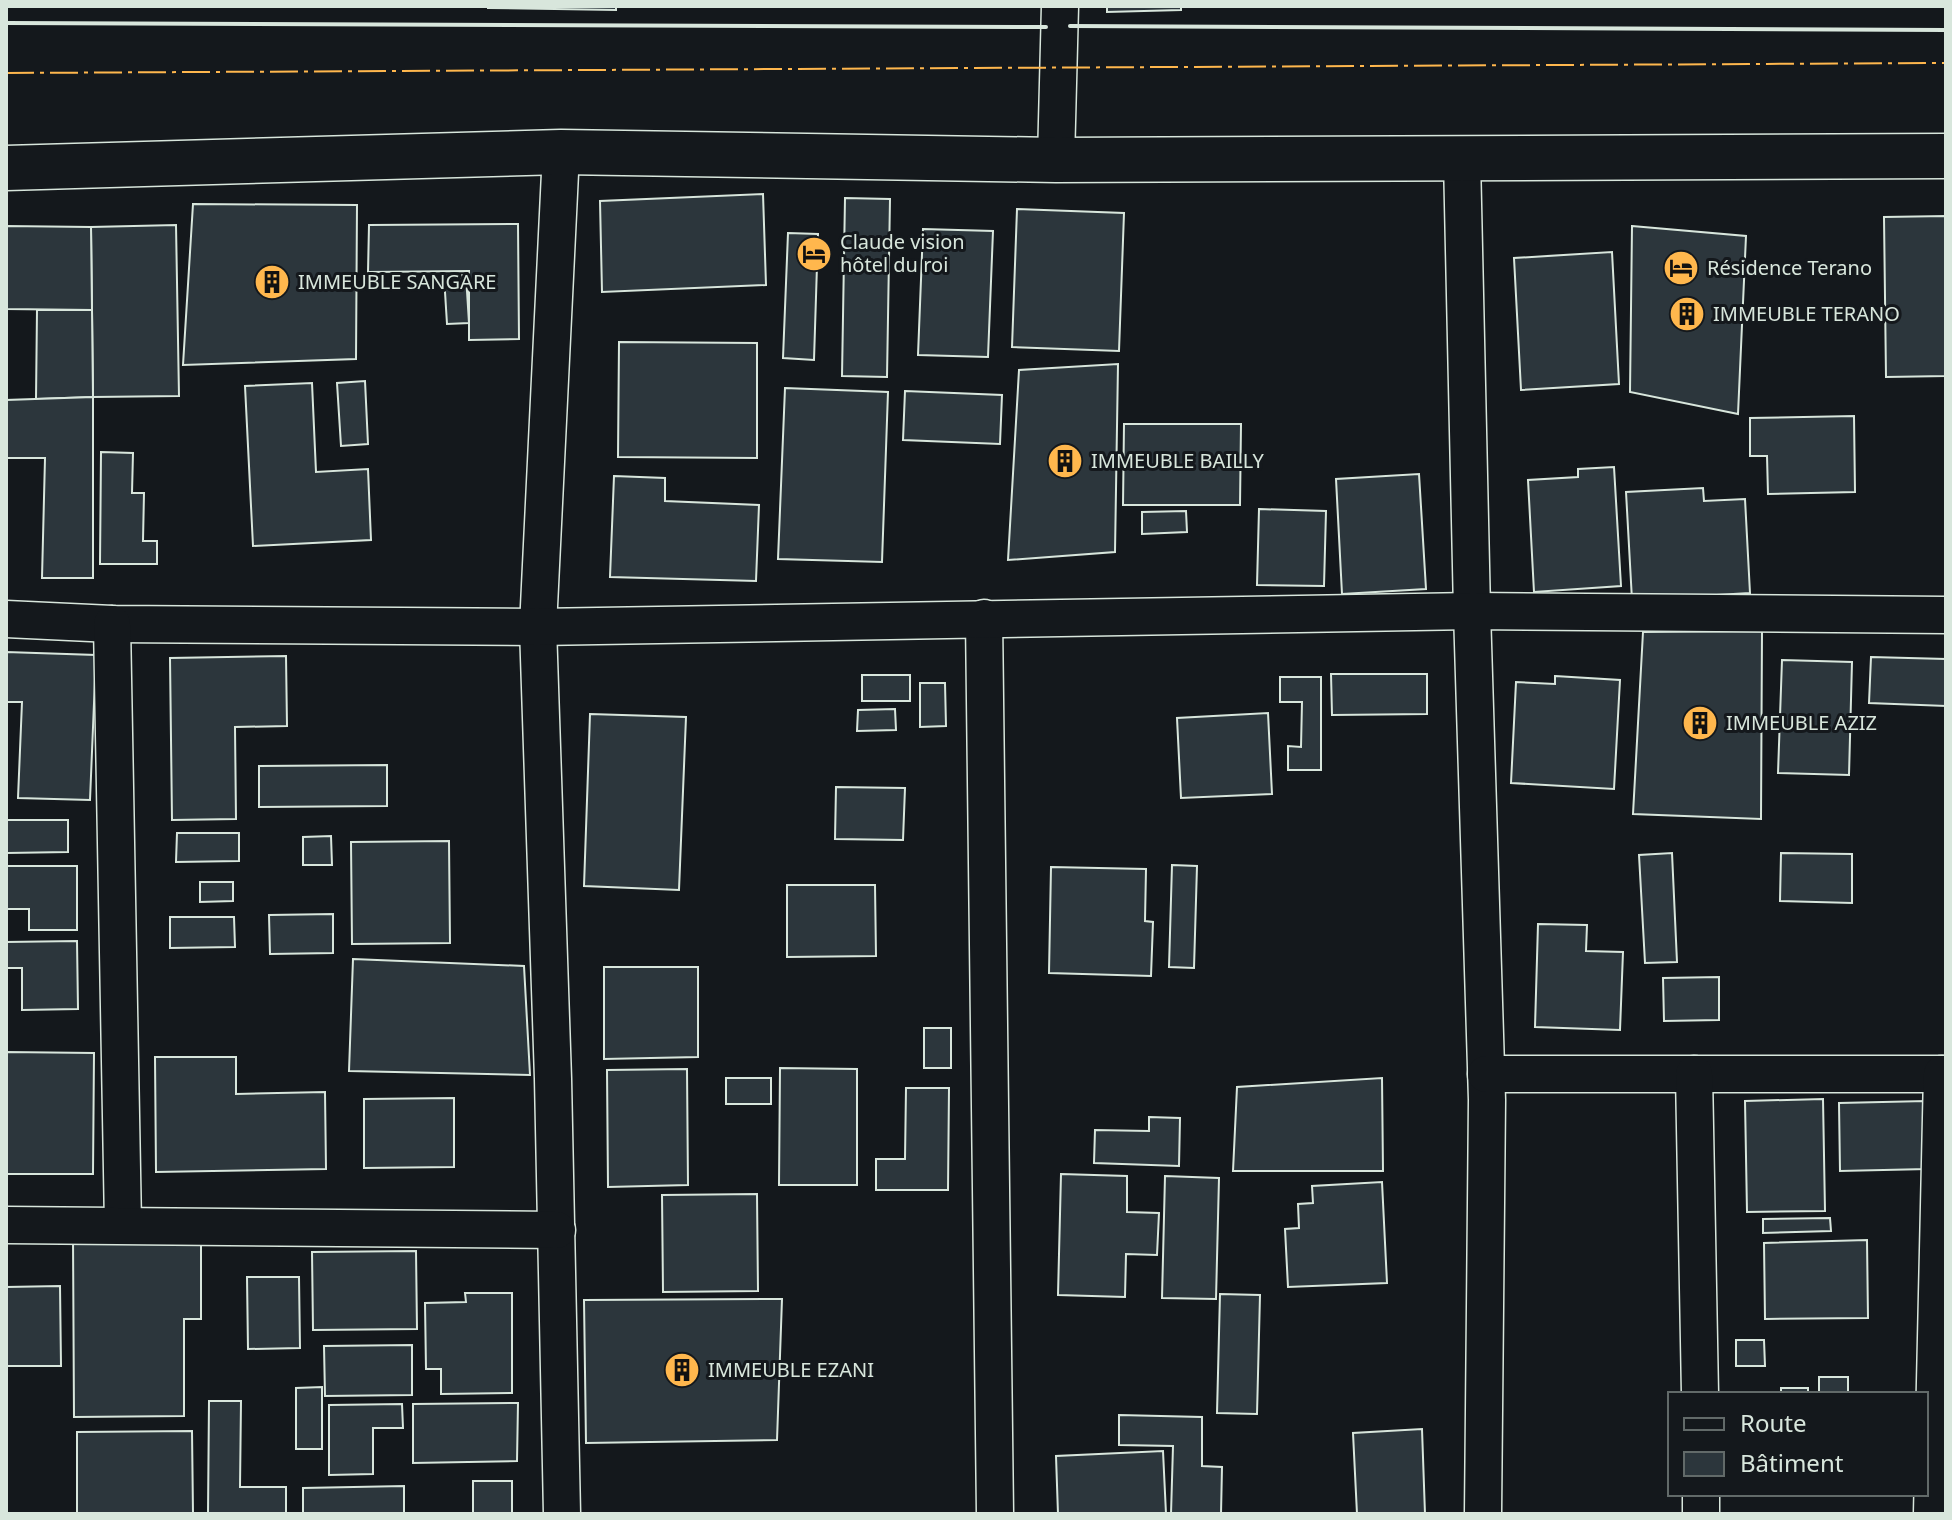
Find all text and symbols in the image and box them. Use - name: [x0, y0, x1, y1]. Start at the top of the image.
- place label: Claude vision hôtel du roi: [840, 228, 965, 278]
- hotel icon: Claude vision hôtel du roi: [795, 235, 833, 273]
- hotel icon: Résidence Terano: [1662, 249, 1700, 287]
- place label: Résidence Terano: [1707, 254, 1872, 281]
- building icon: IMMEUBLE SANGARE: [253, 263, 291, 301]
- place label: IMMEUBLE SANGARE: [298, 268, 496, 295]
- building icon: IMMEUBLE TERANO: [1668, 295, 1706, 333]
- place label: IMMEUBLE TERANO: [1713, 300, 1900, 327]
- building icon: IMMEUBLE BAILLY: [1046, 442, 1084, 480]
- place label: IMMEUBLE BAILLY: [1091, 447, 1265, 474]
- building icon: IMMEUBLE AZIZ: [1681, 704, 1719, 742]
- place label: IMMEUBLE AZIZ: [1726, 709, 1877, 736]
- building icon: IMMEUBLE EZANI: [663, 1351, 701, 1389]
- place label: IMMEUBLE EZANI: [708, 1356, 874, 1383]
- legend: [1668, 1392, 1928, 1496]
- text: Route: [1740, 1406, 1806, 1439]
- text: Bâtiment: [1740, 1446, 1844, 1479]

